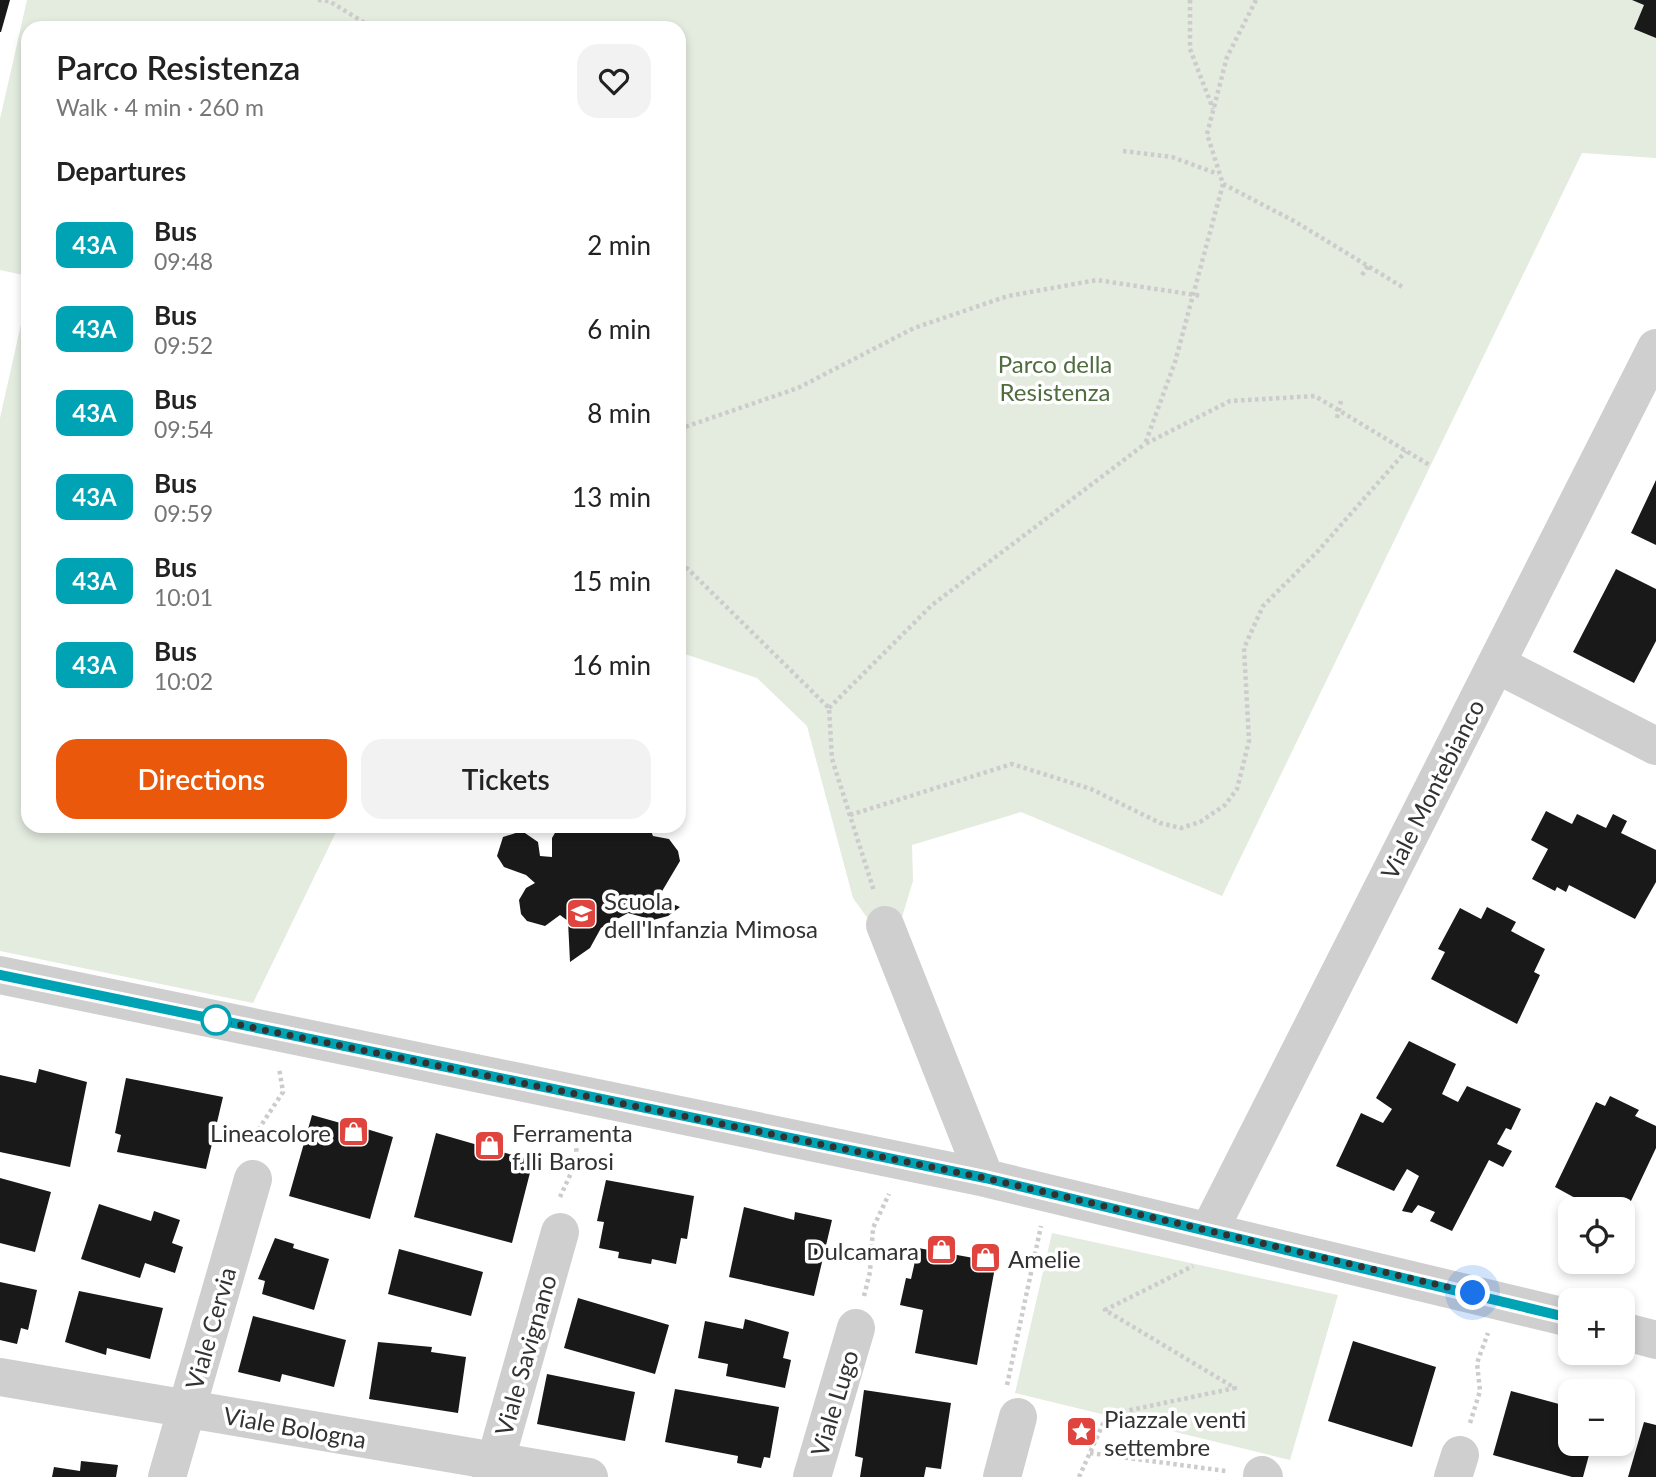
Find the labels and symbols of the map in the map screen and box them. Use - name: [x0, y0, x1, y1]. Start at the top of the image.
- park label: Parco della Resistenza: [998, 349, 1112, 406]
- street label: Viale Montebianco: [1374, 694, 1490, 884]
- place label: Scuola dell'Infanzia Mimosa: [604, 886, 818, 943]
- school or university icon: Scuola dell'Infanzia Mimosa: [564, 897, 598, 931]
- unlabelled marker: [201, 1005, 231, 1035]
- shop icon: Lineacolore: [337, 1115, 371, 1149]
- place label: Lineacolore: [210, 1118, 331, 1147]
- place label: Ferramenta f.lli Barosi: [512, 1118, 633, 1175]
- shop icon: Ferramenta f.lli Barosi: [472, 1129, 506, 1163]
- shop icon: Dulcamara: [925, 1233, 959, 1267]
- place label: Dulcamara: [806, 1236, 919, 1265]
- shop icon: Amelie: [968, 1241, 1002, 1275]
- place label: Amelie: [1008, 1244, 1081, 1273]
- street label: Viale Cervia: [179, 1264, 241, 1392]
- street label: Viale Savignano: [488, 1271, 562, 1439]
- your location: [1455, 1275, 1490, 1310]
- street label: Viale Lugo: [804, 1346, 864, 1460]
- street label: Viale Bologna: [221, 1400, 369, 1454]
- place label: Piazzale venti settembre: [1104, 1404, 1246, 1461]
- place icon: Piazzale venti settembre: [1064, 1415, 1098, 1449]

